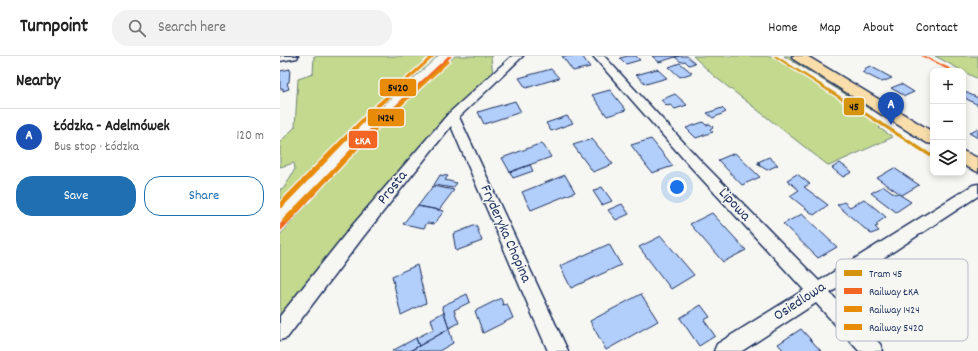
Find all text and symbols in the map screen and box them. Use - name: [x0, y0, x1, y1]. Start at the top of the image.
- search box: [112, 10, 392, 46]
- text: Turnpoint: [20, 14, 88, 41]
- icon: search: [126, 17, 148, 39]
- text: Search here: [158, 17, 226, 39]
- text: Home: [768, 18, 797, 38]
- text: Map: [819, 18, 841, 38]
- text: About: [863, 18, 894, 38]
- text: Contact: [916, 18, 958, 38]
- map controls: [930, 68, 966, 176]
- button: +: [930, 68, 966, 104]
- text: Nearby: [16, 70, 60, 94]
- line badge: 5420: [379, 78, 417, 97]
- text: 5420: [388, 81, 408, 97]
- pin: A: [878, 92, 904, 125]
- line badge: 45: [843, 97, 865, 116]
- text: 45: [849, 100, 859, 116]
- button: −: [930, 104, 966, 140]
- line badge: 1424: [367, 108, 405, 127]
- text: 1424: [378, 111, 394, 127]
- text: Łódzka - Adelmówek: [54, 116, 170, 138]
- text: A: [25, 127, 33, 146]
- text: 120 m: [236, 127, 264, 146]
- line badge: ŁKA: [348, 130, 378, 149]
- text: ŁKA: [354, 134, 371, 150]
- text: Bus stop · Łódzka: [54, 138, 139, 157]
- button: layers: [930, 140, 966, 176]
- street label: Prosta: [373, 166, 414, 210]
- button: Save: [16, 176, 136, 216]
- button: Share: [144, 176, 264, 216]
- your location: [667, 177, 687, 197]
- street label: Fryderyka Chopina: [474, 182, 537, 287]
- street label: Lipowa: [713, 183, 756, 228]
- legend: [836, 259, 968, 341]
- text: Tram 45: [869, 267, 902, 283]
- street label: Osiedlowa: [770, 276, 831, 327]
- text: Railway ŁKA: [869, 285, 919, 301]
- text: Railway 1424: [869, 303, 920, 319]
- text: Railway 5420: [869, 321, 924, 337]

